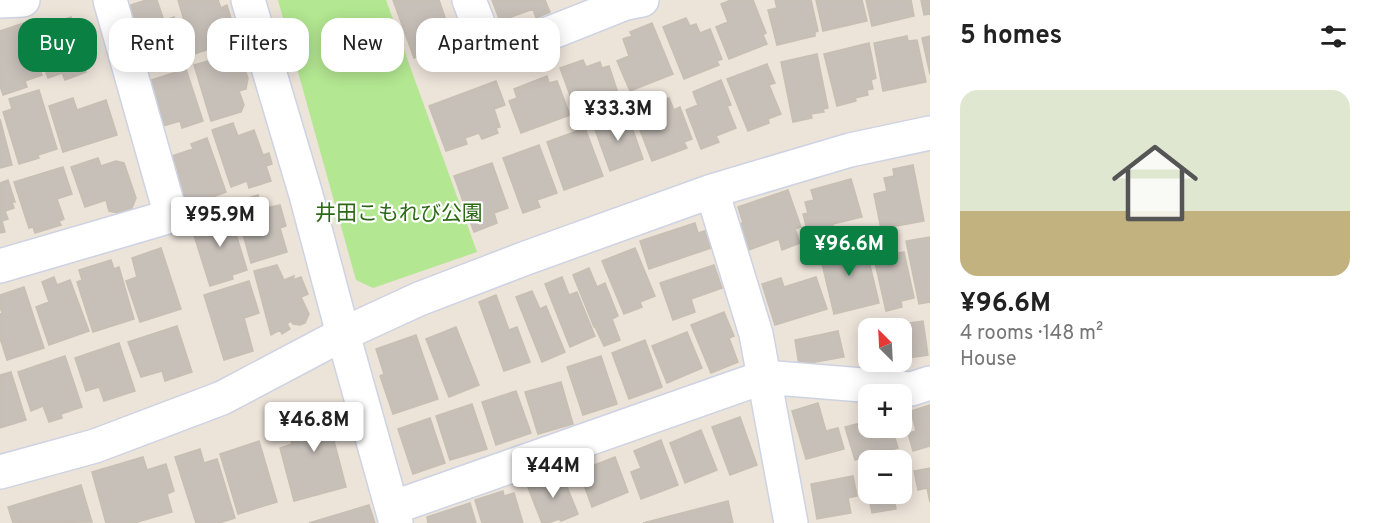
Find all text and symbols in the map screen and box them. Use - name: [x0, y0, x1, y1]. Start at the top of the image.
- chip: Buy: [18, 18, 97, 72]
- chip: Rent: [109, 18, 195, 72]
- chip: Filters: [207, 18, 309, 72]
- chip: New: [321, 18, 404, 72]
- chip: Apartment: [416, 18, 560, 72]
- text: 5 homes: [960, 20, 1062, 53]
- icon: filters: [1317, 20, 1350, 53]
- pin: ¥33.3M: [569, 91, 667, 142]
- text: ¥33.3M: [584, 97, 652, 123]
- icon: home: [1101, 129, 1209, 237]
- pin: ¥95.9M: [171, 197, 269, 248]
- park label: 井田こもれび公園: [315, 201, 483, 228]
- text: ¥95.9M: [185, 203, 255, 229]
- pin: ¥96.6M: [800, 226, 898, 277]
- text: ¥96.6M: [814, 232, 884, 258]
- text: ¥96.6M: [960, 288, 1051, 321]
- north arrow: [858, 318, 912, 372]
- map controls: [858, 318, 912, 504]
- text: 4 rooms · 148 m²: [960, 321, 1103, 347]
- text: House: [960, 347, 1016, 373]
- button: +: [858, 384, 912, 438]
- pin: ¥46.8M: [265, 402, 363, 453]
- text: ¥46.8M: [279, 408, 349, 434]
- pin: ¥44M: [517, 448, 589, 499]
- button: −: [858, 450, 912, 504]
- text: ¥44M: [526, 454, 580, 480]

